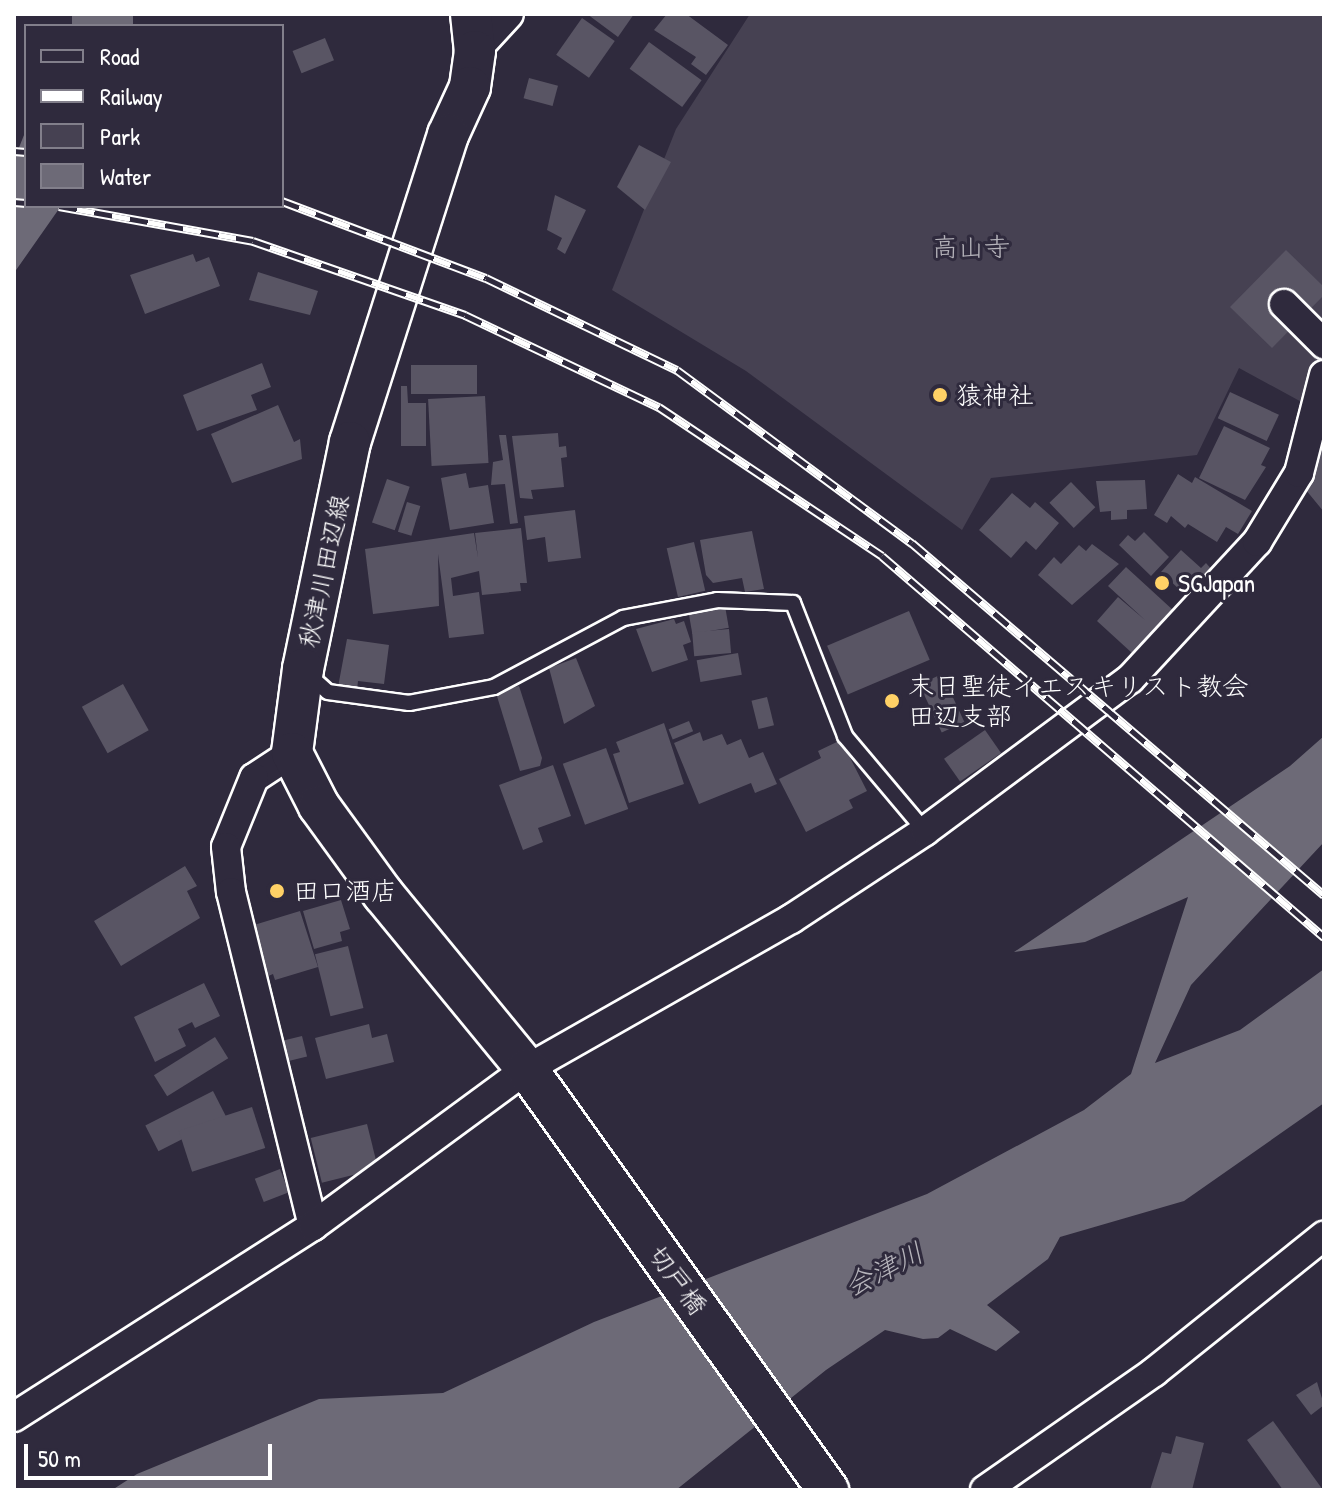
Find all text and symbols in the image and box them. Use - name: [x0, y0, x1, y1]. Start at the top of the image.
- legend: [24, 24, 284, 208]
- text: Road: [100, 40, 139, 72]
- text: Railway: [100, 80, 163, 112]
- text: Park: [100, 120, 140, 152]
- text: Water: [100, 160, 151, 192]
- park label: 高山寺: [932, 231, 1010, 263]
- place label: 猿神社: [956, 379, 1034, 411]
- marker: 猿神社: [931, 386, 949, 404]
- street label: 秋津川田辺線: [293, 491, 355, 651]
- place label: SGJapan: [1178, 567, 1255, 599]
- marker: SGJapan: [1153, 574, 1171, 592]
- place label: 末日聖徒イエスキリスト教会 田辺支部: [908, 670, 1246, 732]
- marker: 末日聖徒イエスキリスト教会 田辺支部: [883, 692, 901, 710]
- place label: 田口酒店: [293, 875, 397, 907]
- marker: 田口酒店: [268, 882, 286, 900]
- water label: 会津川: [839, 1235, 929, 1303]
- street label: 切戸橋: [642, 1239, 714, 1321]
- scale bar: [28, 1428, 276, 1478]
- text: 50 m: [38, 1442, 81, 1474]

